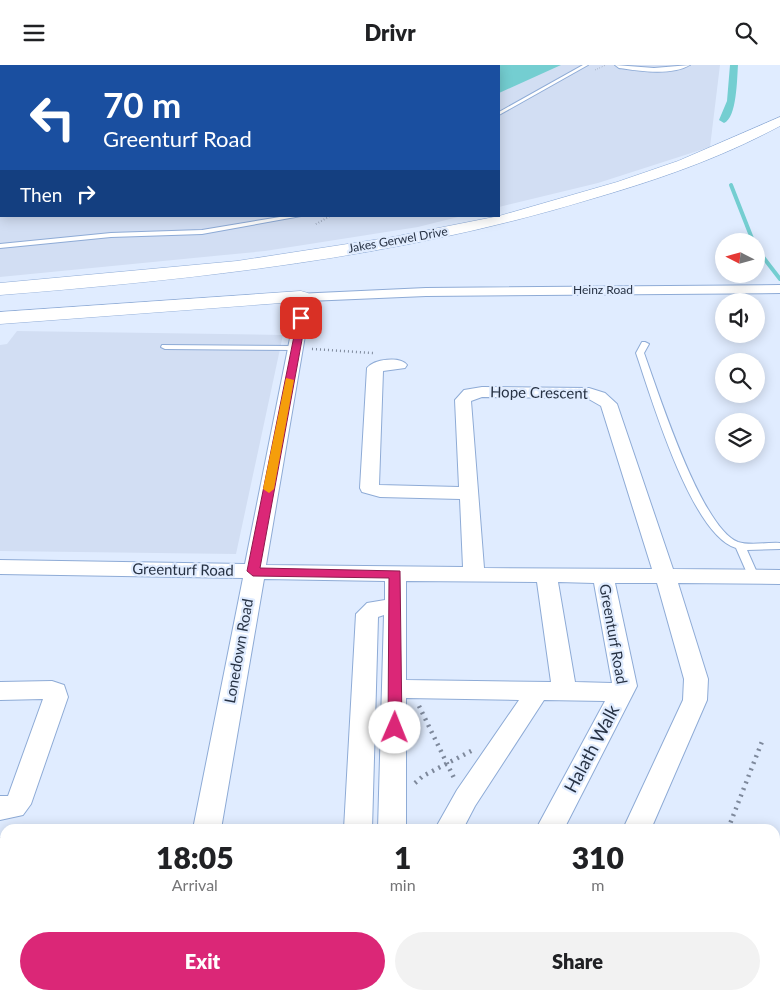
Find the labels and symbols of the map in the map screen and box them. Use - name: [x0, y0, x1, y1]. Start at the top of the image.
- street label: Jakes Gerwel Drive: [347, 223, 449, 256]
- north arrow: [715, 233, 765, 283]
- street label: Heinz Road: [573, 282, 633, 297]
- pin: [280, 297, 322, 339]
- street label: Hope Crescent: [490, 382, 589, 402]
- street label: Greenturf Road: [132, 559, 234, 579]
- street label: Greenturf Road: [596, 582, 632, 685]
- street label: Lonedown Road: [220, 597, 256, 705]
- street label: Halath Walk: [559, 700, 624, 796]
- position arrow: [368, 701, 420, 753]

